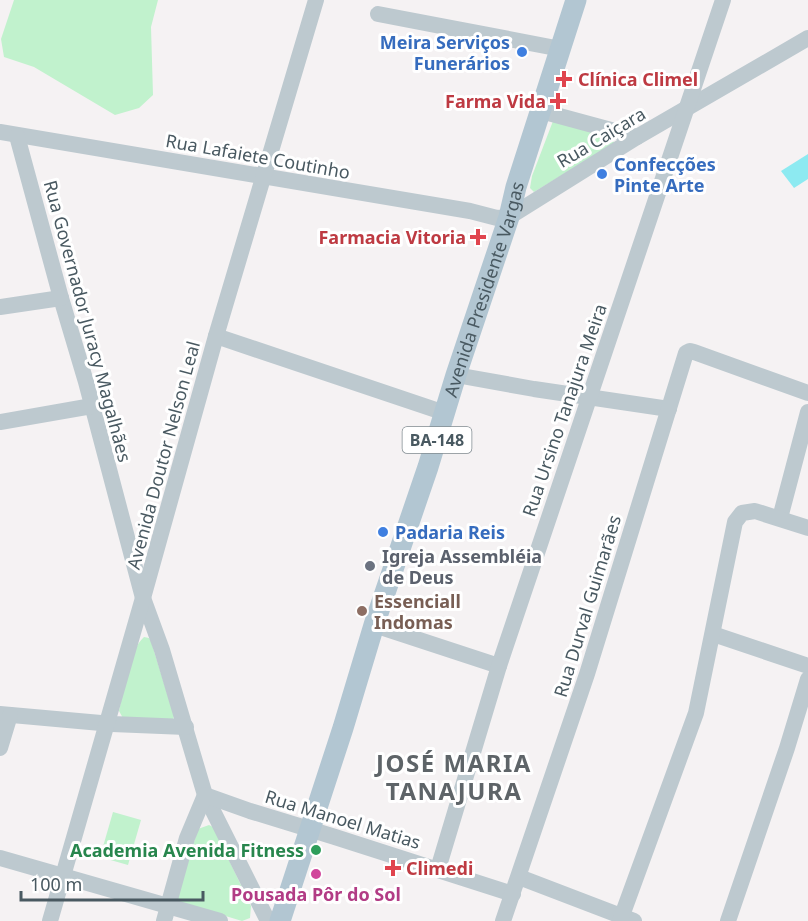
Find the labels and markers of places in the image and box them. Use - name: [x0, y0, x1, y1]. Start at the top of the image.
- place label: Meira Serviços Funerários: [380, 30, 510, 75]
- marker: Meira Serviços Funerários: [515, 45, 529, 59]
- place label: Clínica Climel: [578, 67, 698, 91]
- marker: Clínica Climel: [555, 70, 573, 88]
- place label: Farma Vida: [445, 89, 546, 113]
- marker: Farma Vida: [551, 94, 565, 108]
- place label: Confecções Pinte Arte: [614, 152, 716, 197]
- marker: Confecções Pinte Arte: [595, 167, 609, 181]
- place label: Farmacia Vitoria: [318, 225, 466, 249]
- marker: Farmacia Vitoria: [471, 230, 485, 244]
- place label: Padaria Reis: [395, 520, 505, 544]
- marker: Padaria Reis: [376, 525, 390, 539]
- place label: Igreja Assembléia de Deus: [382, 544, 542, 589]
- marker: Igreja Assembléia de Deus: [363, 559, 377, 573]
- place label: Essenciall Indomas: [374, 589, 461, 634]
- marker: Essenciall Indomas: [355, 604, 369, 618]
- place label: Academia Avenida Fitness: [70, 838, 304, 862]
- marker: Academia Avenida Fitness: [309, 843, 323, 857]
- place label: Climedi: [406, 856, 473, 880]
- marker: Climedi: [384, 859, 402, 877]
- marker: Pousada Pôr do Sol: [309, 867, 323, 881]
- place label: Pousada Pôr do Sol: [231, 882, 401, 906]

